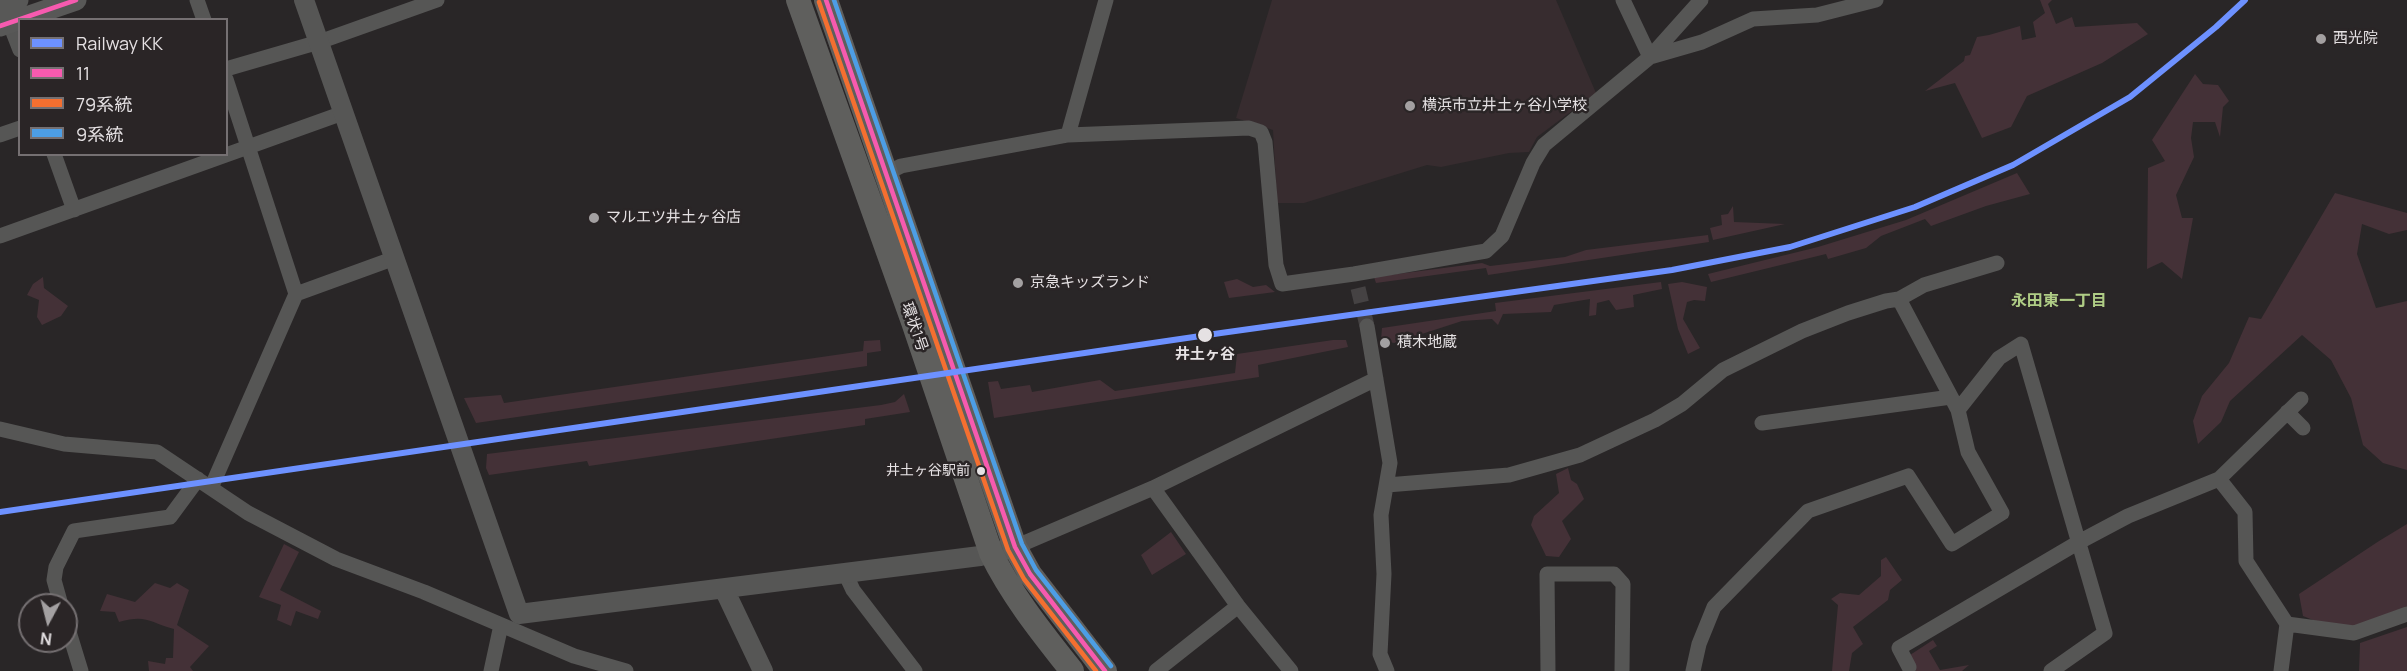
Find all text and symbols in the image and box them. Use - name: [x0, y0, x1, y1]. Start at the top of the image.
- legend: [18, 18, 228, 156]
- place label: 西光院: [2333, 30, 2378, 48]
- text: Railway KK: [76, 31, 163, 55]
- marker: 西光院: [2314, 32, 2328, 46]
- text: 11: [76, 61, 90, 85]
- text: 79系統: [76, 92, 132, 116]
- place label: 横浜市立井土ヶ谷小学校: [1422, 97, 1587, 115]
- marker: 横浜市立井土ヶ谷小学校: [1403, 99, 1417, 113]
- text: 9系統: [76, 122, 123, 146]
- place label: マルエツ井土ヶ谷店: [606, 209, 741, 227]
- marker: マルエツ井土ヶ谷店: [587, 211, 601, 225]
- place label: 京急キッズランド: [1030, 274, 1150, 292]
- marker: 京急キッズランド: [1011, 276, 1025, 290]
- district label: 永田東一丁目: [2011, 292, 2107, 312]
- street label: 環状1号: [897, 300, 931, 354]
- marker: 井土ヶ谷: [1196, 326, 1214, 344]
- place label: 積木地蔵: [1397, 334, 1457, 352]
- marker: 積木地蔵: [1378, 336, 1392, 350]
- place label: 井土ヶ谷: [1175, 346, 1235, 364]
- place label: 井土ヶ谷駅前: [886, 463, 970, 479]
- marker: 井土ヶ谷駅前: [975, 465, 987, 477]
- north arrow: [18, 593, 78, 653]
- text: N: [39, 627, 53, 650]

